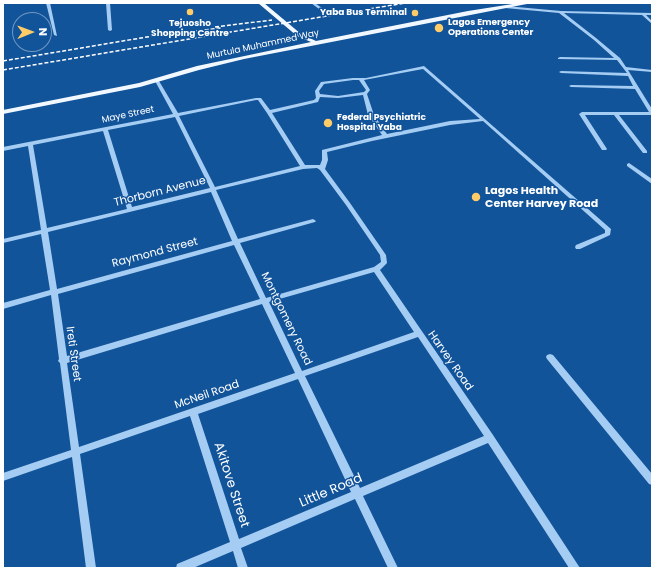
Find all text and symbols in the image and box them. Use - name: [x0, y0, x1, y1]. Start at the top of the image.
- marker: Tejuosho Shopping Centre: [185, 7, 195, 17]
- place label: Yaba Bus Terminal: [320, 8, 407, 18]
- marker: Yaba Bus Terminal: [410, 8, 420, 18]
- north arrow: [12, 12, 52, 52]
- place label: Lagos Emergency Operations Center: [448, 18, 533, 39]
- place label: Tejuosho Shopping Centre: [151, 19, 229, 40]
- marker: Lagos Emergency Operations Center: [433, 22, 445, 34]
- text: N: [35, 28, 51, 36]
- street label: Murtula Muhammed Way: [206, 28, 320, 62]
- street label: Maye Street: [101, 104, 155, 126]
- place label: Federal Psychiatric Hospital Yaba: [337, 113, 426, 134]
- marker: Federal Psychiatric Hospital Yaba: [322, 117, 334, 129]
- street label: Thorborn Avenue: [113, 174, 207, 210]
- place label: Lagos Health Center Harvey Road: [485, 184, 598, 210]
- marker: Lagos Health Center Harvey Road: [470, 191, 482, 203]
- street label: Raymond Street: [111, 235, 199, 271]
- street label: Montgomery Road: [258, 270, 314, 368]
- street label: Ireti Street: [63, 326, 83, 382]
- street label: Harvey Road: [425, 329, 475, 393]
- street label: McNeil Road: [173, 378, 241, 412]
- street label: Akitove Street: [210, 440, 252, 530]
- street label: Little Road: [297, 471, 365, 511]

